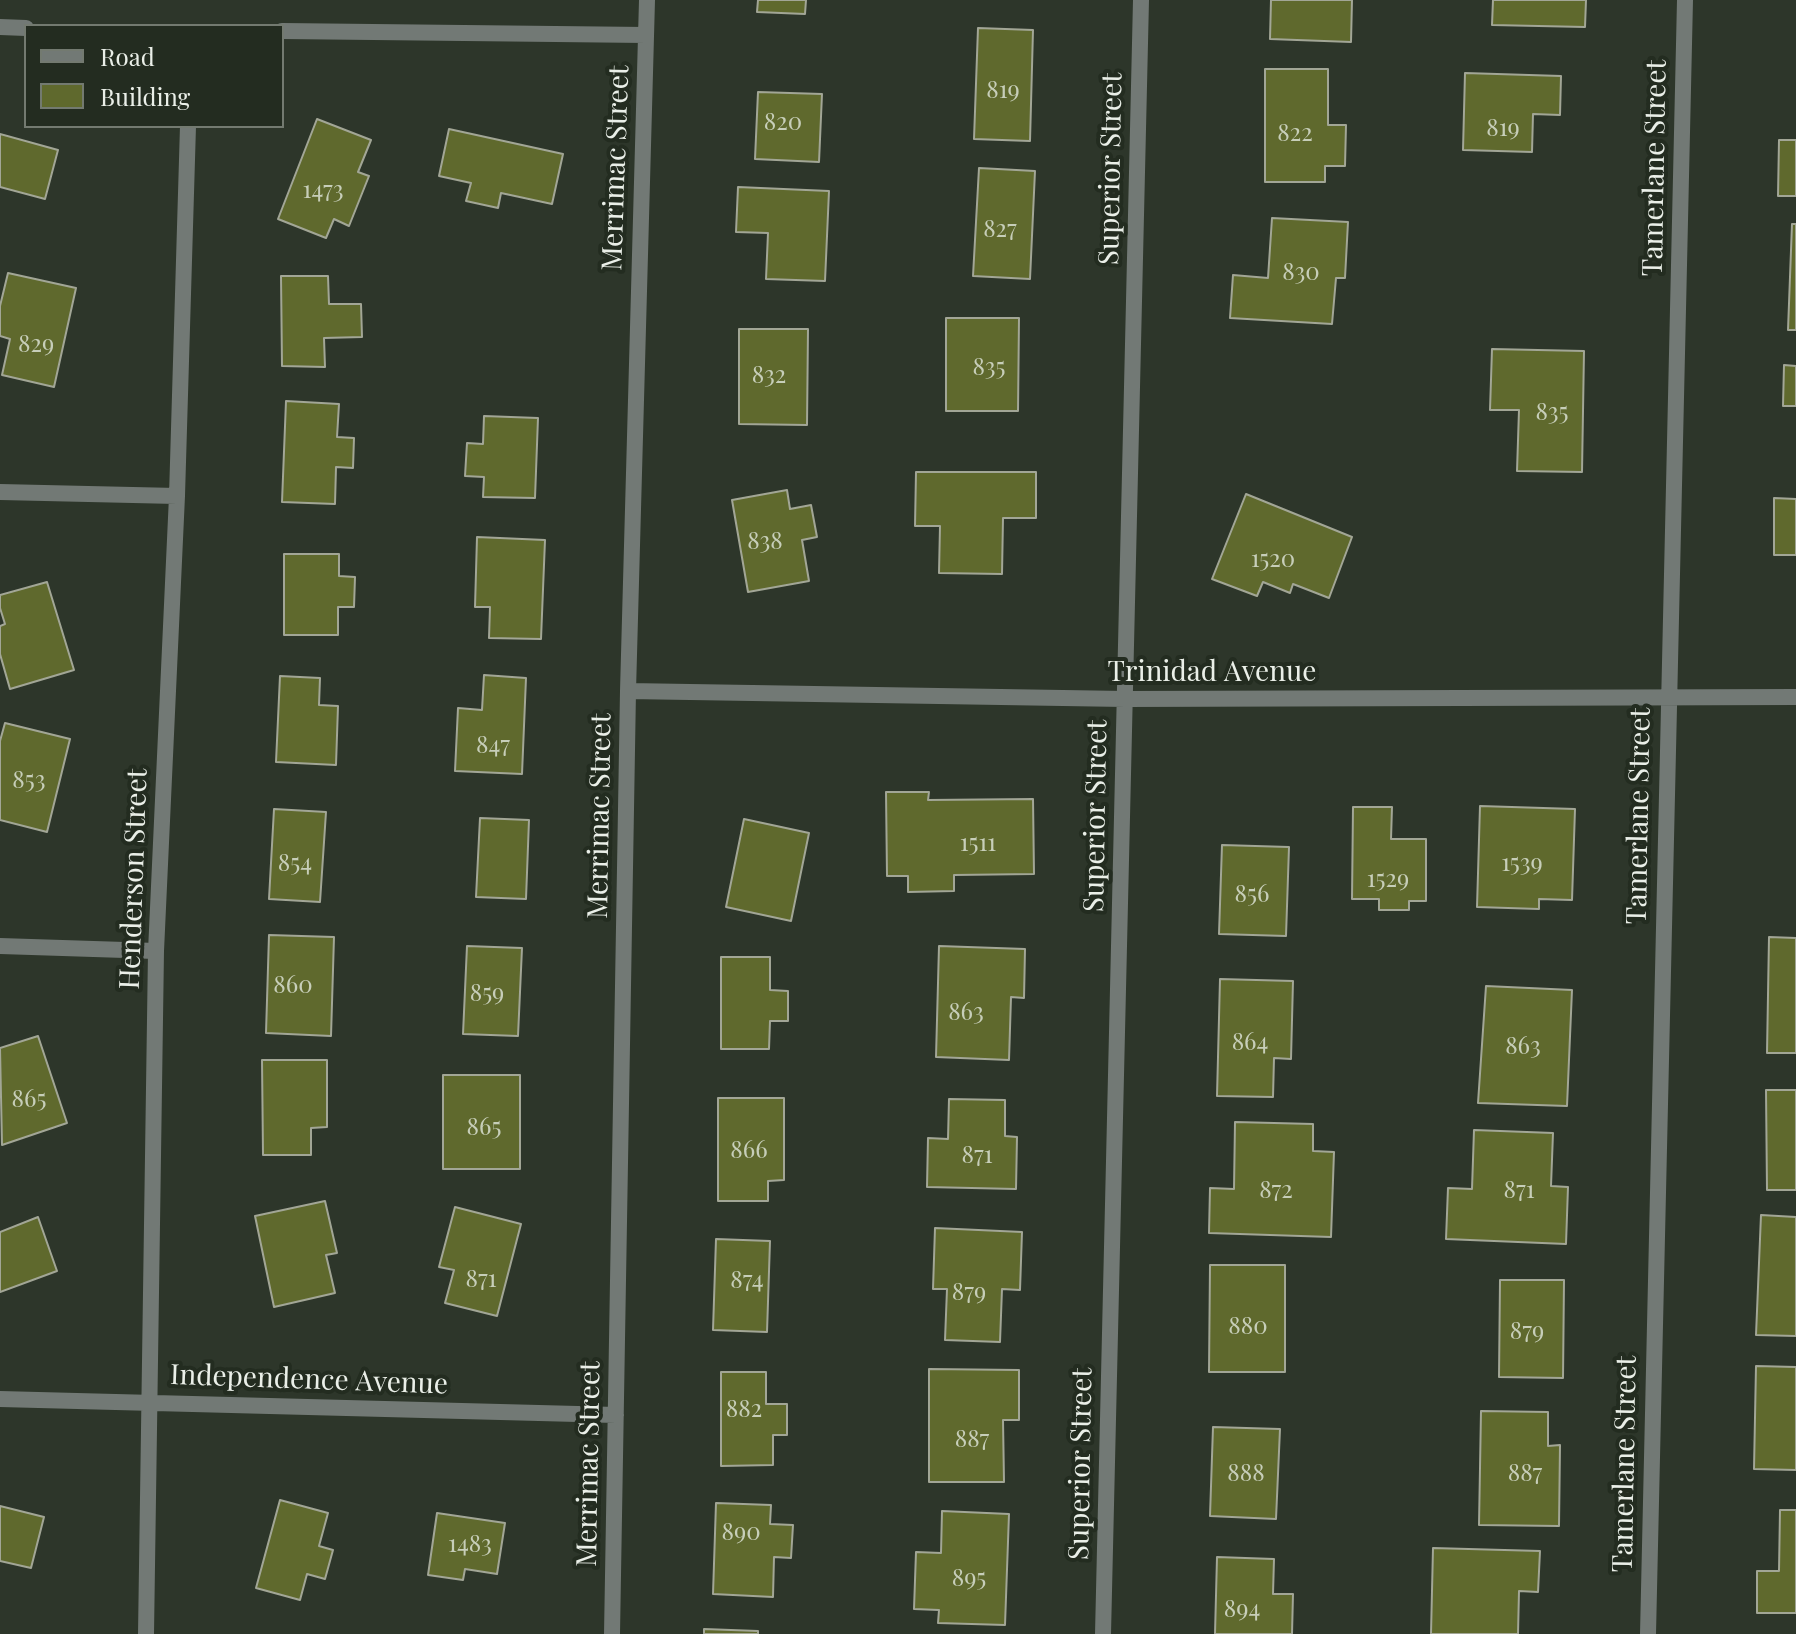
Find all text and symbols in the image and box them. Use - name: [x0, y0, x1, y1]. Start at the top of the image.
- legend: [24, 24, 284, 128]
- text: Road: [100, 40, 155, 72]
- street label: Tamerlane Street: [1636, 59, 1674, 277]
- street label: Merrimac Street: [596, 65, 636, 271]
- street label: Superior Street: [1093, 72, 1129, 266]
- house number: 819: [986, 77, 1020, 105]
- text: Building: [100, 80, 190, 112]
- house number: 820: [764, 109, 802, 137]
- house number: 819: [1486, 115, 1520, 143]
- house number: 822: [1277, 120, 1313, 148]
- house number: 1473: [303, 177, 343, 205]
- house number: 827: [983, 216, 1017, 244]
- house number: 830: [1282, 259, 1320, 287]
- house number: 829: [18, 331, 54, 359]
- house number: 835: [973, 354, 1005, 382]
- house number: 832: [752, 362, 786, 390]
- house number: 835: [1536, 399, 1568, 427]
- house number: 838: [747, 528, 783, 556]
- house number: 1520: [1251, 546, 1295, 574]
- street label: Trinidad Avenue: [1108, 655, 1316, 689]
- street label: Tamerlane Street: [1620, 707, 1658, 925]
- street label: Merrimac Street: [581, 713, 619, 919]
- street label: Superior Street: [1078, 719, 1114, 913]
- house number: 847: [476, 732, 510, 760]
- house number: 853: [12, 767, 46, 795]
- street label: Henderson Street: [113, 768, 155, 990]
- house number: 1511: [960, 830, 996, 858]
- house number: 854: [278, 850, 312, 878]
- house number: 1539: [1501, 850, 1543, 878]
- house number: 1529: [1367, 866, 1409, 894]
- house number: 856: [1235, 881, 1269, 909]
- house number: 860: [273, 972, 313, 1000]
- house number: 859: [470, 980, 504, 1008]
- house number: 863: [948, 999, 984, 1027]
- house number: 864: [1232, 1029, 1268, 1057]
- house number: 863: [1505, 1033, 1541, 1061]
- house number: 865: [12, 1086, 46, 1114]
- house number: 865: [467, 1114, 501, 1142]
- house number: 866: [730, 1137, 768, 1165]
- house number: 871: [961, 1142, 993, 1170]
- house number: 872: [1259, 1177, 1293, 1205]
- house number: 871: [1503, 1177, 1535, 1205]
- house number: 871: [465, 1266, 497, 1294]
- house number: 874: [730, 1267, 764, 1295]
- house number: 879: [952, 1279, 986, 1307]
- house number: 880: [1228, 1313, 1268, 1341]
- house number: 879: [1510, 1318, 1544, 1346]
- street label: Tamerlane Street: [1606, 1355, 1644, 1573]
- street label: Independence Avenue: [169, 1358, 449, 1402]
- street label: Merrimac Street: [570, 1361, 608, 1567]
- street label: Superior Street: [1063, 1367, 1099, 1561]
- house number: 882: [726, 1396, 762, 1424]
- house number: 887: [955, 1426, 989, 1454]
- house number: 888: [1227, 1460, 1265, 1488]
- house number: 887: [1508, 1460, 1542, 1488]
- house number: 890: [721, 1519, 761, 1547]
- house number: 1483: [448, 1531, 492, 1559]
- house number: 895: [952, 1565, 986, 1593]
- house number: 894: [1224, 1596, 1260, 1624]

